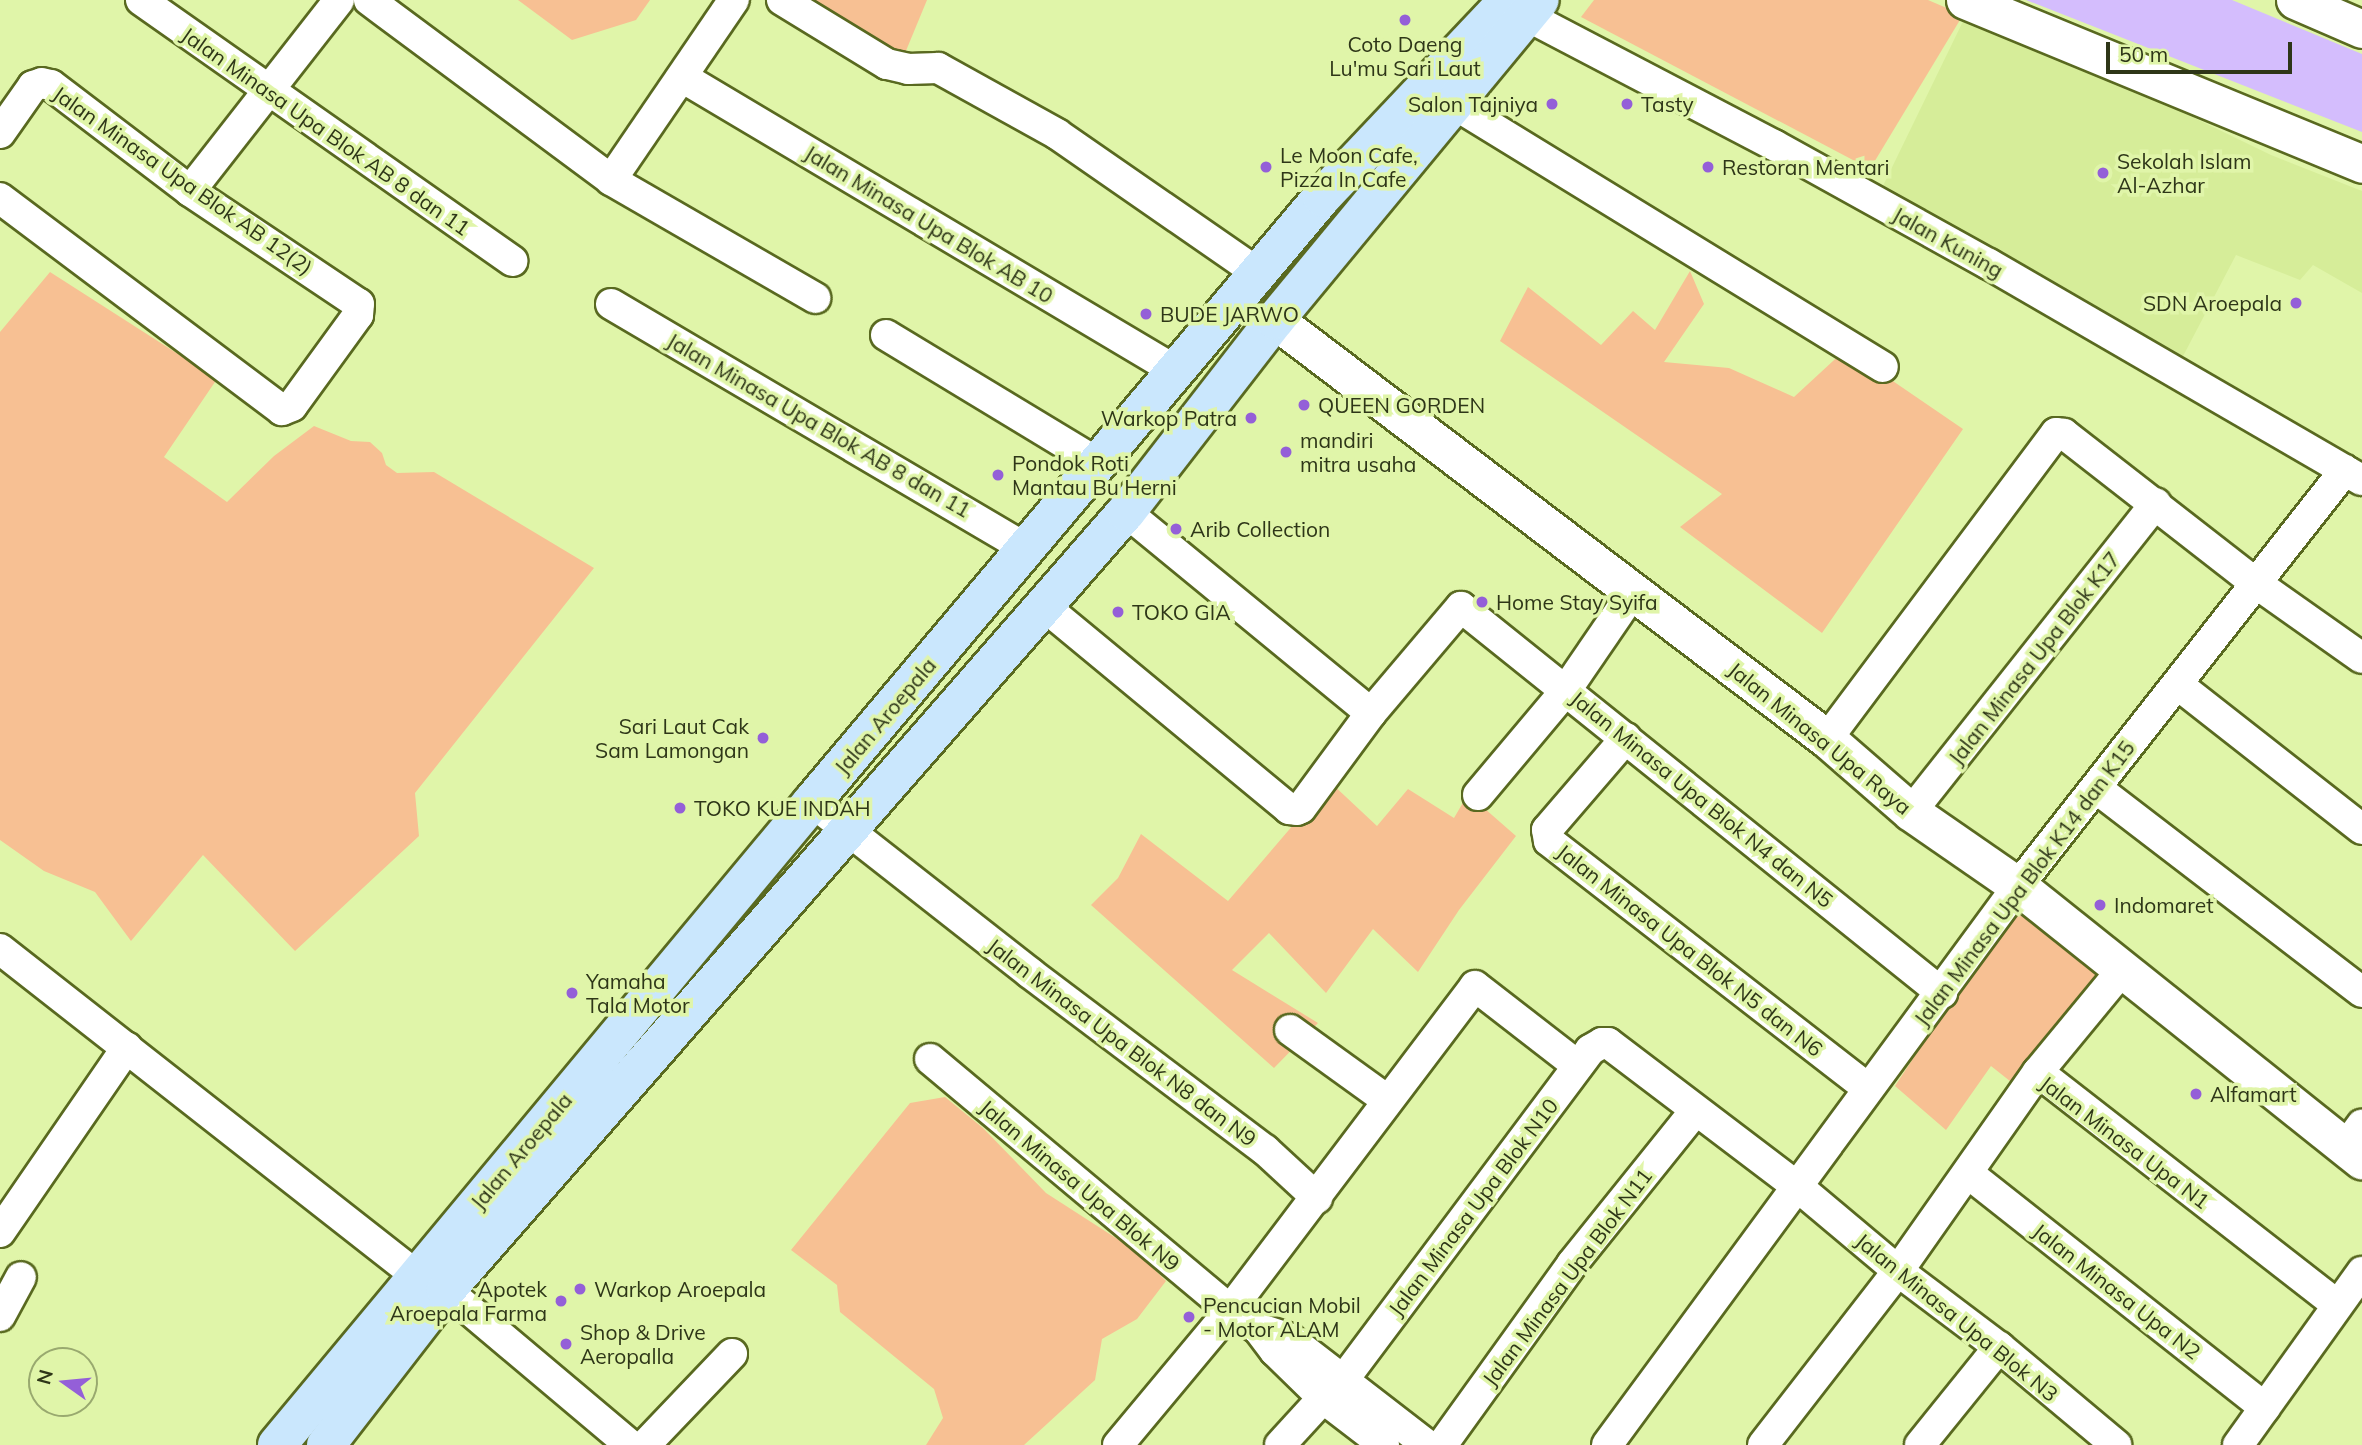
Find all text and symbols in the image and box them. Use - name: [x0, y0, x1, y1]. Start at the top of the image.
- marker: Coto Daeng Lu'mu Sari Laut: [1397, 12, 1413, 28]
- street label: Jalan Minasa Upa Blok AB 8 dan 11: [177, 21, 475, 241]
- scale bar: [2110, 28, 2296, 72]
- place label: Coto Daeng Lu'mu Sari Laut: [1329, 31, 1481, 81]
- text: 50 m: [2119, 41, 2168, 67]
- street label: Jalan Minasa Upa Blok AB 12(2): [48, 80, 318, 280]
- place label: Salon Tajniya: [1408, 91, 1538, 117]
- place label: Tasty: [1641, 91, 1694, 117]
- marker: Salon Tajniya: [1544, 96, 1560, 112]
- marker: Tasty: [1619, 96, 1635, 112]
- street label: Jalan Minasa Upa Blok AB 10: [800, 140, 1058, 308]
- place label: Le Moon Cafe, Pizza In Cafe: [1280, 142, 1418, 192]
- place label: Sekolah Islam Al-Azhar: [2117, 148, 2251, 198]
- place label: Restoran Mentari: [1722, 154, 1889, 180]
- marker: Le Moon Cafe, Pizza In Cafe: [1258, 159, 1274, 175]
- marker: Restoran Mentari: [1700, 159, 1716, 175]
- marker: Sekolah Islam Al-Azhar: [2095, 165, 2111, 181]
- street label: Jalan Kuning: [1888, 201, 2008, 283]
- place label: SDN Aroepala: [2143, 290, 2282, 316]
- marker: SDN Aroepala: [2288, 295, 2304, 311]
- place label: BUDE JARWO: [1160, 301, 1299, 327]
- marker: BUDE JARWO: [1138, 306, 1154, 322]
- street label: Jalan Minasa Upa Blok AB 8 dan 11: [663, 327, 975, 523]
- place label: QUEEN GORDEN: [1318, 392, 1485, 418]
- marker: QUEEN GORDEN: [1296, 397, 1312, 413]
- place label: Warkop Patra: [1101, 405, 1237, 431]
- marker: Warkop Patra: [1243, 410, 1259, 426]
- place label: mandiri mitra usaha: [1300, 427, 1416, 477]
- marker: mandiri mitra usaha: [1278, 444, 1294, 460]
- place label: Pondok Roti Mantau Bu Herni: [1012, 450, 1177, 500]
- marker: Pondok Roti Mantau Bu Herni: [990, 467, 1006, 483]
- place label: Arib Collection: [1190, 516, 1330, 542]
- marker: Arib Collection: [1168, 521, 1184, 537]
- street label: Jalan Minasa Upa Blok K17: [1943, 546, 2125, 770]
- place label: Home Stay Syifa: [1496, 589, 1658, 615]
- marker: Home Stay Syifa: [1474, 594, 1490, 610]
- place label: TOKO GIA: [1132, 599, 1231, 625]
- marker: TOKO GIA: [1110, 604, 1126, 620]
- street label: Jalan Aroepala: [829, 653, 941, 779]
- street label: Jalan Minasa Upa Raya: [1724, 657, 1916, 819]
- street label: Jalan Minasa Upa Blok N4 dan N5: [1566, 685, 1838, 913]
- place label: Sari Laut Cak Sam Lamongan: [595, 713, 749, 763]
- marker: Sari Laut Cak Sam Lamongan: [755, 730, 771, 746]
- street label: Jalan Minasa Upa Blok K14 dan K15: [1909, 736, 2139, 1030]
- place label: TOKO KUE INDAH: [694, 795, 871, 821]
- marker: TOKO KUE INDAH: [672, 800, 688, 816]
- street label: Jalan Minasa Upa Blok N5 dan N6: [1552, 839, 1828, 1061]
- place label: Indomaret: [2114, 892, 2214, 918]
- marker: Indomaret: [2092, 897, 2108, 913]
- street label: Jalan Minasa Upa Blok N8 dan N9: [983, 933, 1261, 1151]
- place label: Yamaha Tala Motor: [586, 968, 690, 1018]
- marker: Yamaha Tala Motor: [564, 985, 580, 1001]
- street label: Jalan Minasa Upa N1: [2035, 1070, 2215, 1214]
- place label: Alfamart: [2210, 1081, 2297, 1107]
- marker: Alfamart: [2188, 1086, 2204, 1102]
- street label: Jalan Aroepala: [465, 1088, 577, 1214]
- street label: Jalan Minasa Upa Blok N10: [1383, 1093, 1563, 1321]
- street label: Jalan Minasa Upa Blok N9: [975, 1094, 1185, 1276]
- street label: Jalan Minasa Upa Blok N11: [1477, 1163, 1657, 1391]
- street label: Jalan Minasa Upa N2: [2028, 1218, 2206, 1364]
- street label: Jalan Minasa Upa Blok N3: [1851, 1228, 2063, 1406]
- place label: Apotek Aroepala Farma: [390, 1276, 547, 1326]
- place label: Warkop Aroepala: [594, 1276, 766, 1302]
- marker: Warkop Aroepala: [572, 1281, 588, 1297]
- place label: Pencucian Mobil - Motor ALAM: [1203, 1292, 1361, 1342]
- marker: Apotek Aroepala Farma: [553, 1293, 569, 1309]
- marker: Pencucian Mobil - Motor ALAM: [1181, 1309, 1197, 1325]
- place label: Shop & Drive Aeropalla: [580, 1319, 706, 1369]
- marker: Shop & Drive Aeropalla: [558, 1336, 574, 1352]
- north arrow: [28, 1347, 98, 1417]
- text: N: [31, 1367, 58, 1387]

